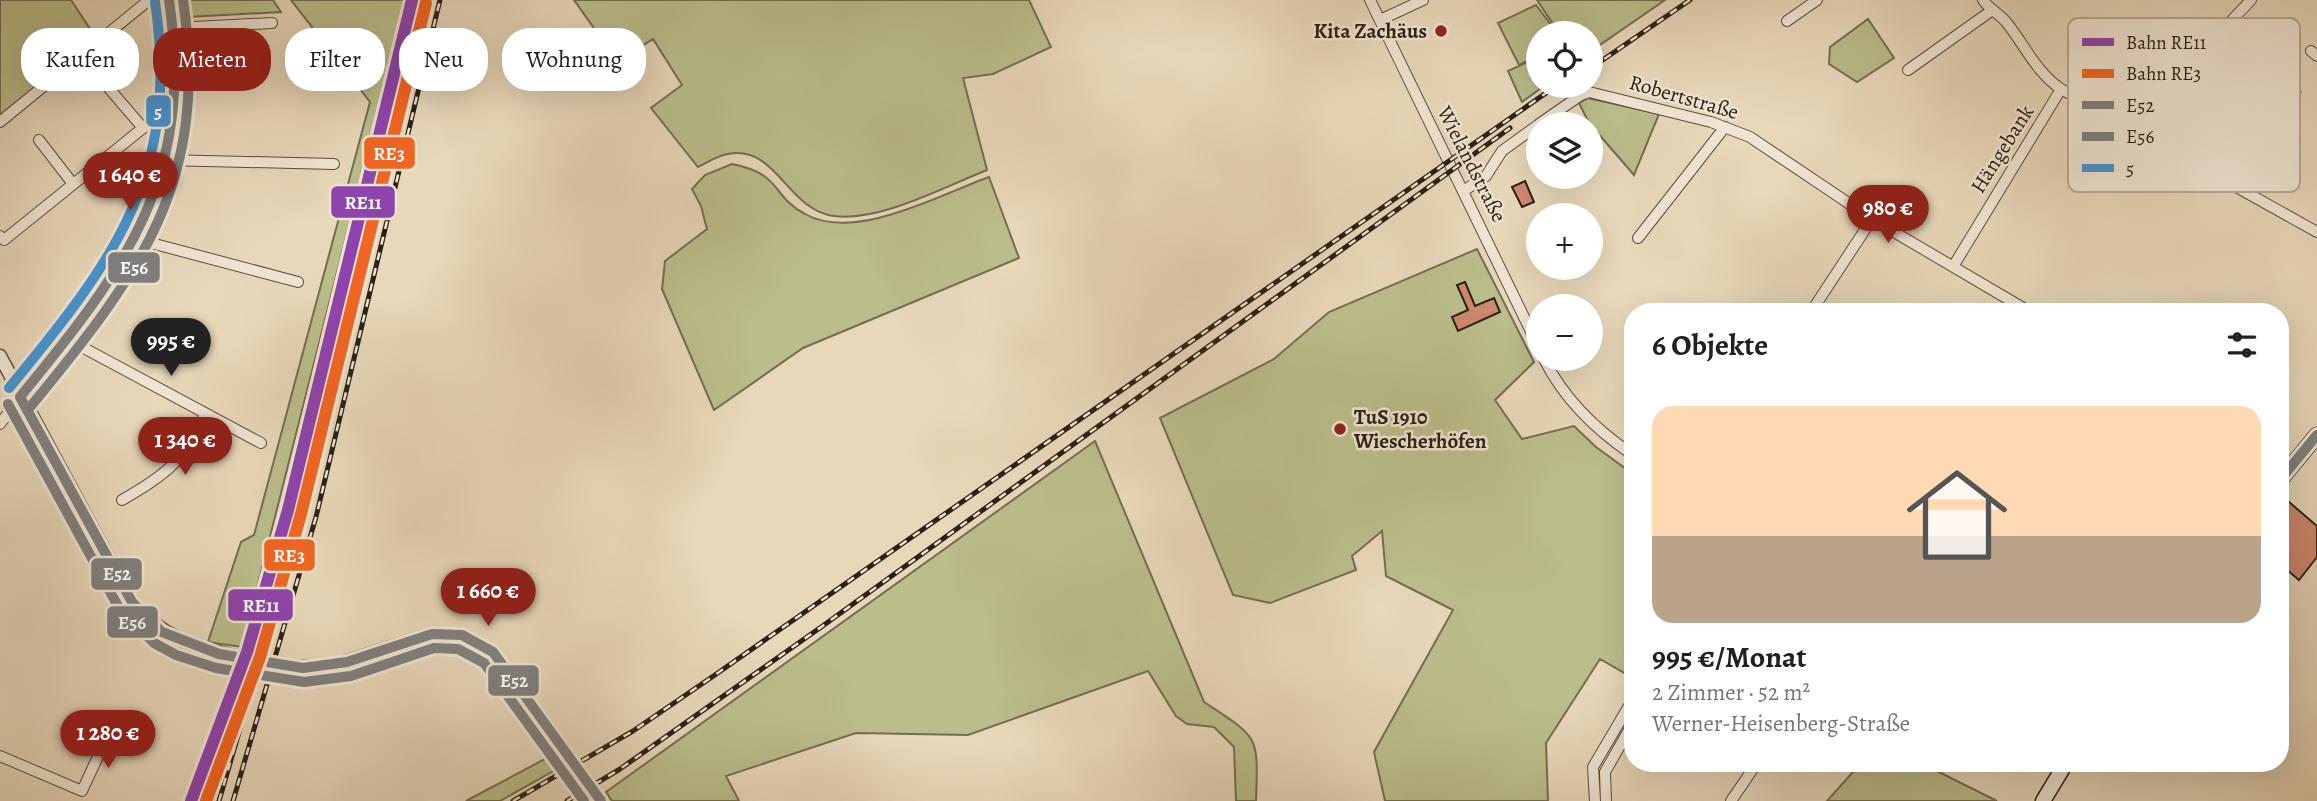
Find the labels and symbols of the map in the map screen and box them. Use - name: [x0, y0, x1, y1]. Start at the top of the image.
- place label: Kita Zachäus: [1314, 17, 1427, 45]
- legend: [2068, 18, 2300, 192]
- marker: Kita Zachäus: [1433, 23, 1449, 39]
- text: Bahn RE11: [2126, 30, 2207, 56]
- text: Bahn RE3: [2126, 61, 2201, 87]
- street label: Robertstraße: [1626, 68, 1742, 126]
- text: E52: [2126, 93, 2154, 119]
- line badge: 5: [145, 94, 172, 128]
- text: 5: [154, 99, 162, 125]
- street label: Hängebank: [1964, 99, 2040, 198]
- street label: Wielandstraße: [1430, 100, 1513, 227]
- text: E56: [2126, 124, 2154, 150]
- line badge: RE3: [363, 136, 416, 170]
- text: RE3: [373, 141, 405, 167]
- pin: 1 640 €: [65, 152, 195, 212]
- text: 5: [2126, 156, 2134, 182]
- line badge: RE11: [330, 185, 396, 219]
- pin: 980 €: [1839, 186, 1937, 245]
- text: RE11: [344, 190, 382, 216]
- line badge: E56: [107, 251, 161, 284]
- text: E56: [120, 255, 148, 281]
- pin: 995 €: [122, 318, 220, 378]
- place label: TuS 1910 Wiescherhöfen: [1353, 403, 1487, 455]
- pin: 1 340 €: [120, 418, 250, 477]
- marker: TuS 1910 Wiescherhöfen: [1332, 421, 1348, 437]
- line badge: RE3: [263, 538, 316, 572]
- text: RE3: [273, 543, 305, 569]
- line badge: E52: [90, 557, 143, 591]
- text: E52: [103, 561, 131, 587]
- pin: 1 660 €: [423, 568, 553, 628]
- line badge: RE11: [227, 588, 294, 622]
- text: RE11: [242, 593, 280, 619]
- line badge: E56: [106, 605, 159, 639]
- text: E56: [118, 610, 146, 636]
- line badge: E52: [487, 664, 540, 697]
- text: E52: [500, 668, 528, 694]
- pin: 1 280 €: [43, 710, 173, 770]

